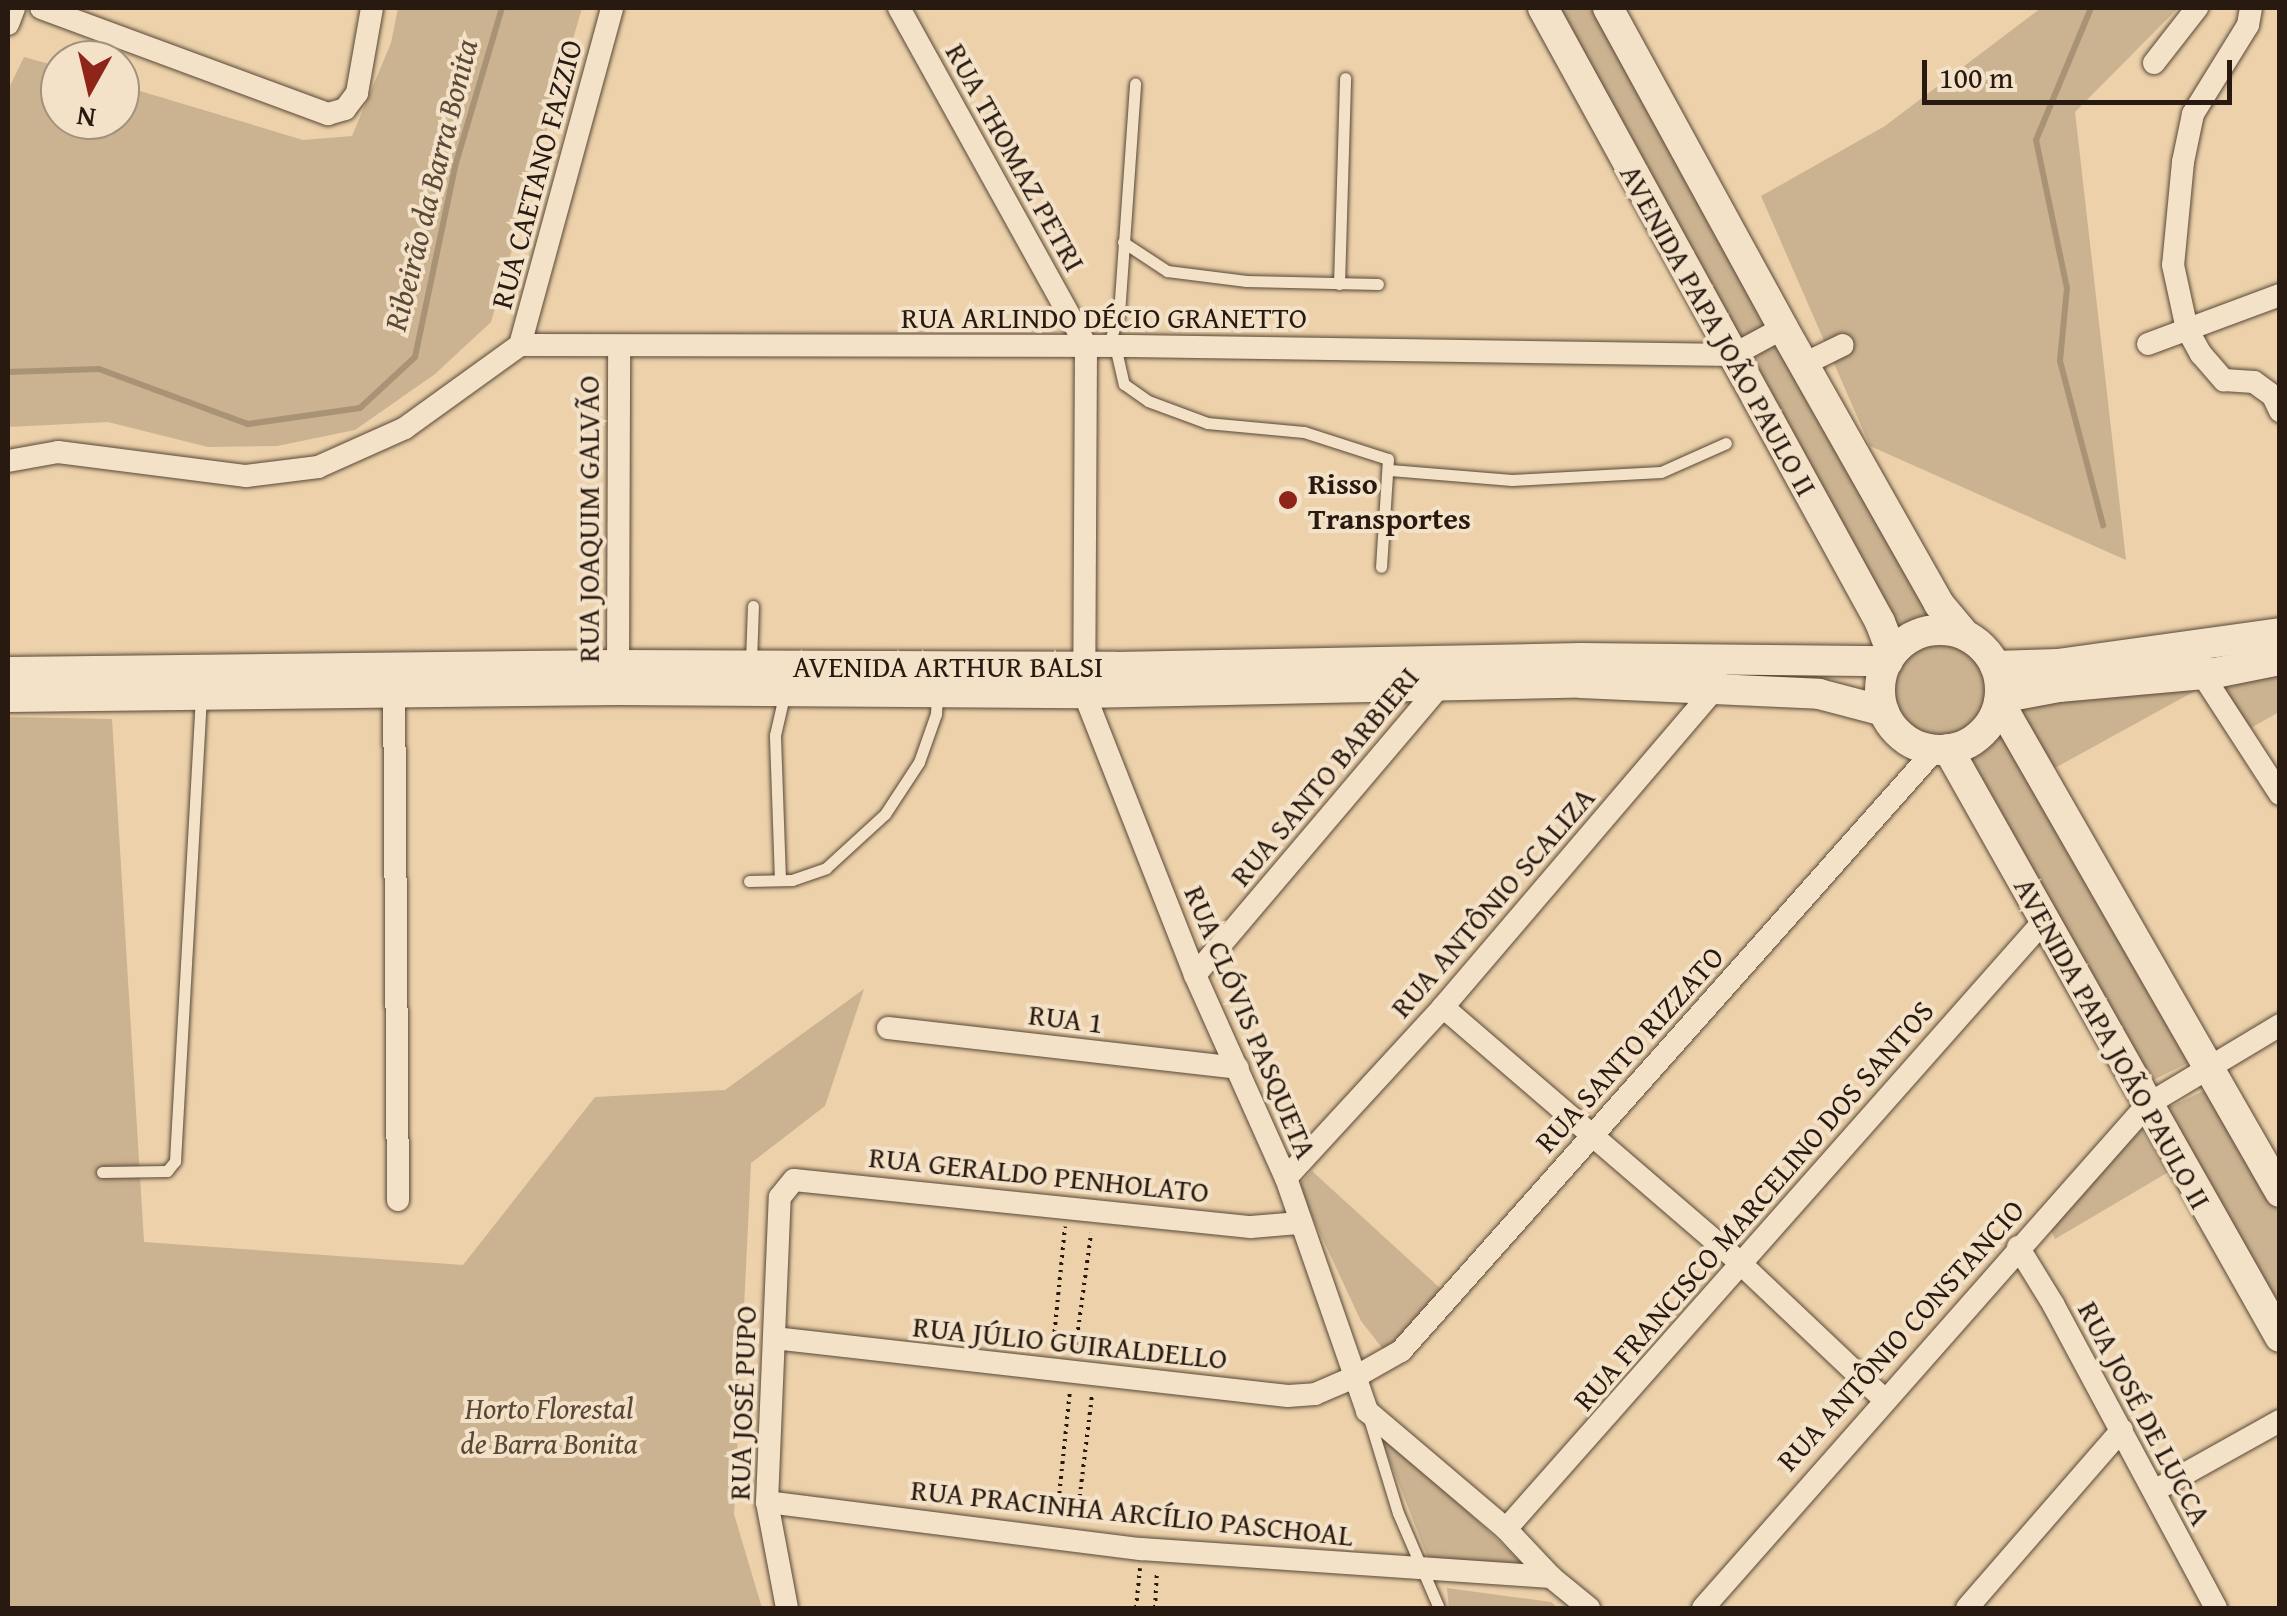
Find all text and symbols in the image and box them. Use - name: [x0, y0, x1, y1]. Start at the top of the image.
- water label: Ribeirão da Barra Bonita: [376, 35, 486, 335]
- street label: RUA CAETANO FAZZIO: [483, 36, 589, 312]
- street label: RUA THOMAZ PETRI: [938, 37, 1094, 277]
- north arrow: [40, 40, 140, 140]
- scale bar: [1927, 40, 2237, 102]
- text: 100 m: [1939, 55, 2013, 99]
- text: N: [74, 97, 98, 140]
- street label: AVENIDA PAPA JOÃO PAULO II: [1613, 158, 1825, 502]
- street label: RUA ARLINDO DÉCIO GRANETTO: [901, 299, 1307, 335]
- street label: RUA JOAQUIM GALVÃO: [570, 375, 606, 663]
- place label: Risso Transportes: [1308, 465, 1471, 536]
- marker: Risso Transportes: [1277, 489, 1299, 511]
- street label: AVENIDA ARTHUR BALSI: [793, 648, 1103, 684]
- street label: RUA SANTO BARBIERI: [1222, 659, 1426, 893]
- street label: RUA ANTÔNIO SCALIZA: [1382, 780, 1602, 1024]
- street label: AVENIDA PAPA JOÃO PAULO II: [2007, 871, 2219, 1215]
- street label: RUA CLÓVIS PASQUETA: [1177, 880, 1325, 1164]
- street label: RUA SANTO RIZZATO: [1527, 939, 1731, 1159]
- street label: RUA FRANCISCO MARCELINO DOS SANTOS: [1565, 993, 1941, 1417]
- street label: RUA 1: [1027, 996, 1105, 1040]
- street label: RUA GERALDO PENHOLATO: [867, 1138, 1211, 1210]
- street label: RUA ANTÔNIO CONSTANCIO: [1769, 1192, 2031, 1478]
- street label: RUA JOSÉ DE LUCCA: [2071, 1295, 2219, 1531]
- street label: RUA JOSÉ PUPO: [721, 1305, 763, 1501]
- street label: RUA JÚLIO GUIRALDELLO: [911, 1308, 1229, 1376]
- park label: Horto Florestal de Barra Bonita: [460, 1390, 638, 1460]
- street label: RUA PRACINHA ARCÍLIO PASCHOAL: [909, 1471, 1355, 1553]

